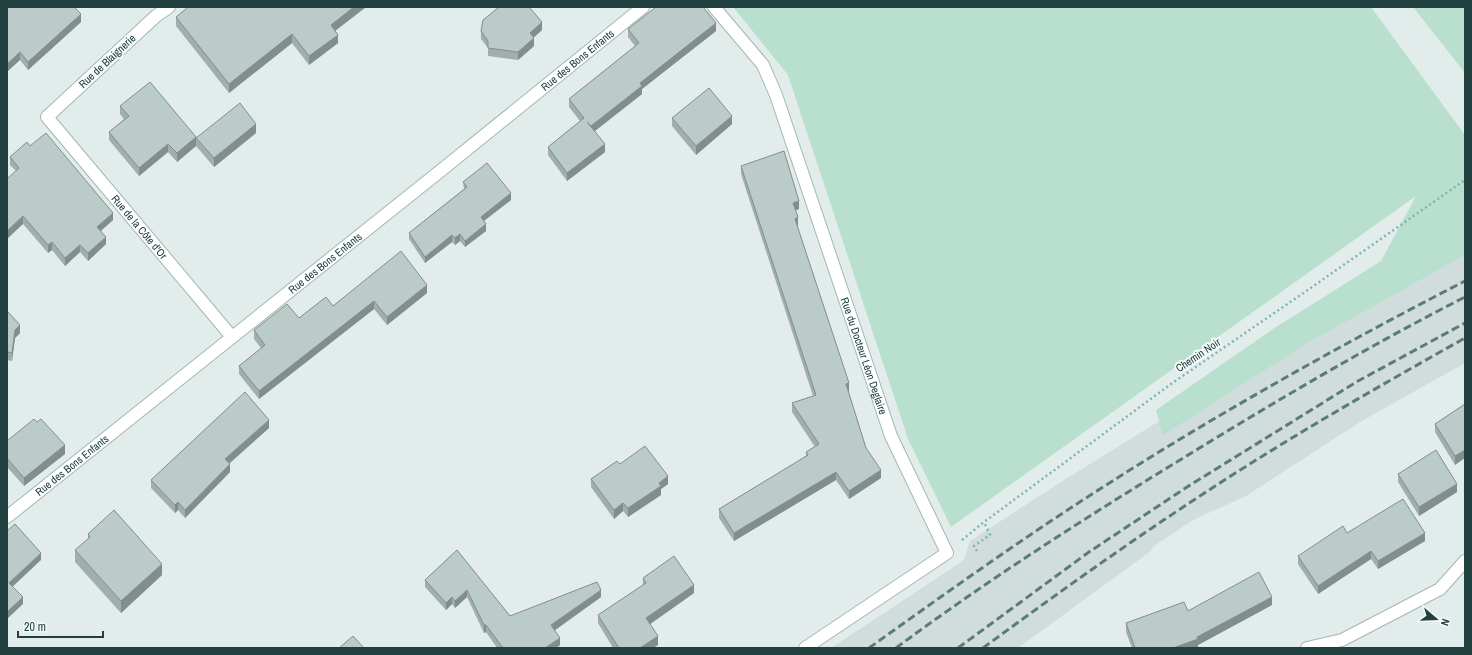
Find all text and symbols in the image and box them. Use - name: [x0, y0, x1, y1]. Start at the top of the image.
- street label: Rue des Bons Enfants: [538, 26, 617, 94]
- street label: Rue de Blaignerie: [76, 31, 138, 91]
- street label: Rue de la Côte d'Or: [108, 192, 170, 262]
- street label: Rue des Bons Enfants: [286, 229, 365, 297]
- street label: Rue du Docteur Léon Deglaire: [838, 296, 890, 416]
- street label: Chemin Noir: [1173, 335, 1223, 375]
- street label: Rue des Bons Enfants: [32, 431, 112, 499]
- north arrow: [1416, 599, 1456, 639]
- scale bar: [18, 613, 103, 639]
- text: N: [1438, 617, 1453, 628]
- text: 20 m: [24, 619, 46, 635]

